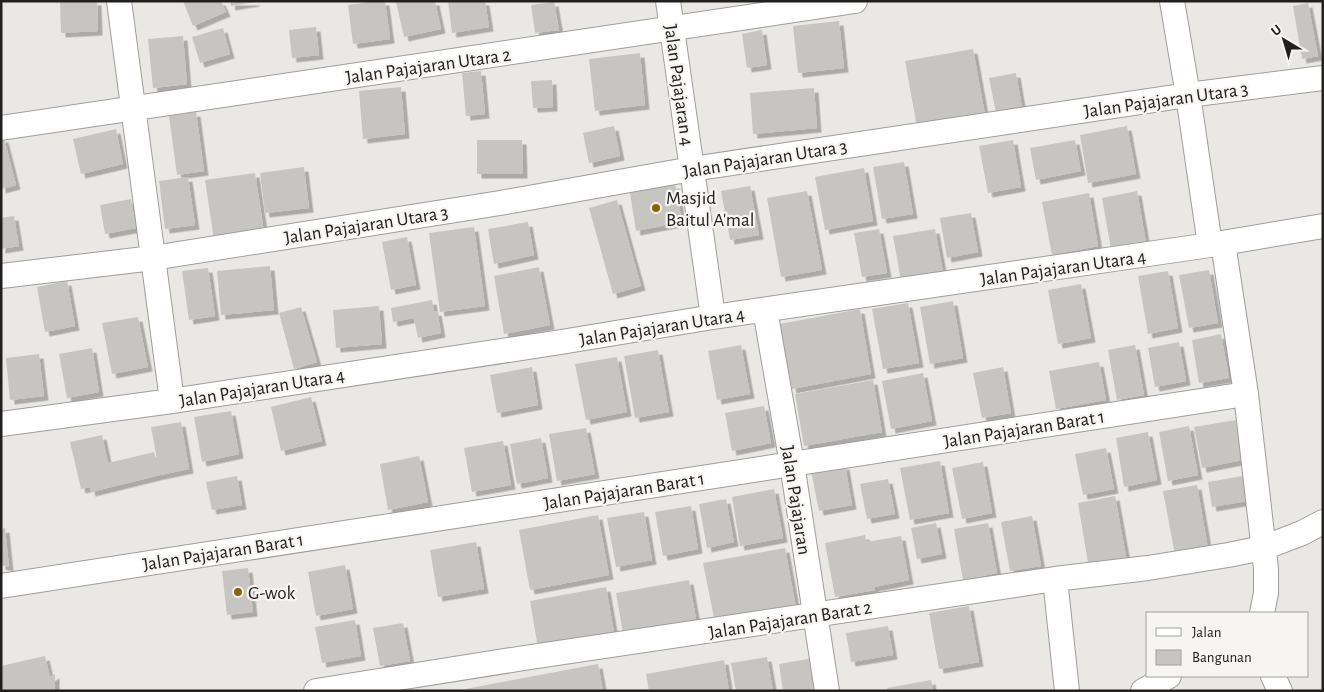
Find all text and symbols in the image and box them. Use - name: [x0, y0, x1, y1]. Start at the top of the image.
- north arrow: [1259, 15, 1309, 65]
- text: U: [1269, 22, 1284, 39]
- street label: Jalan Pajajaran 4: [661, 23, 696, 147]
- street label: Jalan Pajajaran Utara 2: [344, 45, 512, 87]
- street label: Jalan Pajajaran Utara 3: [1083, 80, 1250, 121]
- street label: Jalan Pajajaran Utara 3: [682, 137, 849, 182]
- place label: Masjid Baitul A'mal: [666, 189, 754, 230]
- marker: Masjid Baitul A'mal: [650, 202, 662, 214]
- street label: Jalan Pajajaran Utara 3: [283, 203, 450, 248]
- street label: Jalan Pajajaran Utara 4: [979, 247, 1147, 290]
- street label: Jalan Pajajaran Utara 4: [578, 305, 746, 350]
- street label: Jalan Pajajaran Utara 4: [178, 366, 346, 411]
- street label: Jalan Pajajaran Barat 1: [942, 407, 1106, 452]
- street label: Jalan Pajajaran: [777, 444, 814, 556]
- street label: Jalan Pajajaran Barat 1: [542, 469, 706, 514]
- street label: Jalan Pajajaran Barat 1: [141, 530, 305, 575]
- place label: G-wok: [248, 584, 296, 603]
- marker: G-wok: [232, 586, 244, 598]
- street label: Jalan Pajajaran Barat 2: [707, 598, 874, 643]
- legend: [1146, 612, 1309, 677]
- text: Jalan: [1192, 625, 1222, 640]
- text: Bangunan: [1192, 650, 1252, 665]

